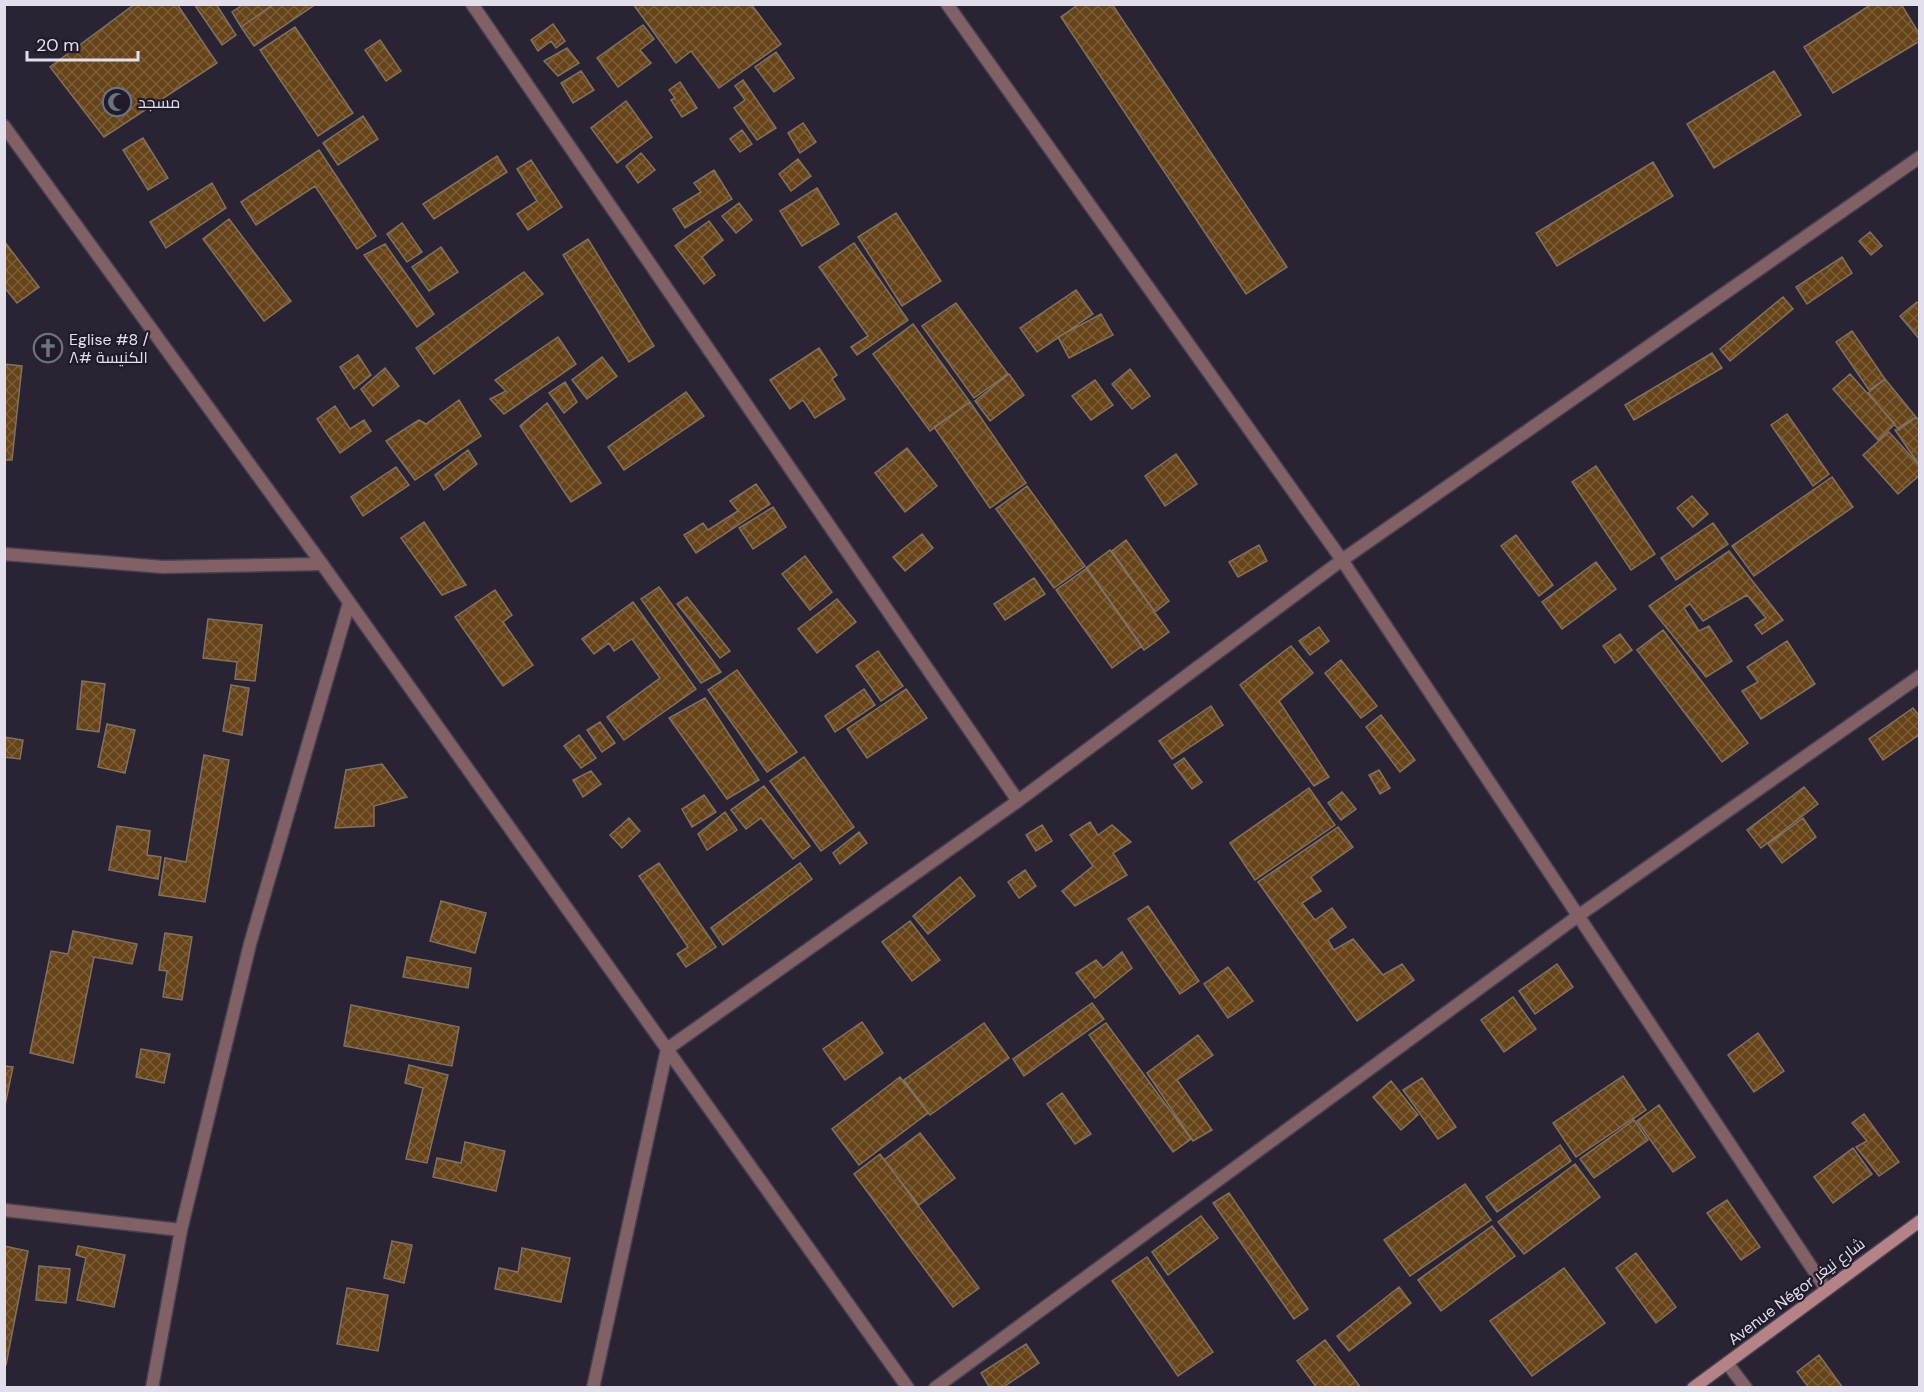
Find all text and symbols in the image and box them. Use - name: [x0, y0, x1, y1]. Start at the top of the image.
- scale bar: [27, 24, 138, 62]
- text: 20 m: [36, 33, 79, 57]
- mosque icon: مسجد: [101, 86, 133, 118]
- place label: مسجد: [138, 92, 180, 113]
- place label: Eglise #8 / الكنيسة #٨: [69, 329, 149, 368]
- church icon: Eglise #8 / الكنيسة #٨: [32, 332, 64, 364]
- street label: Avenue Négor شارع نيغر: [1724, 1233, 1870, 1351]

